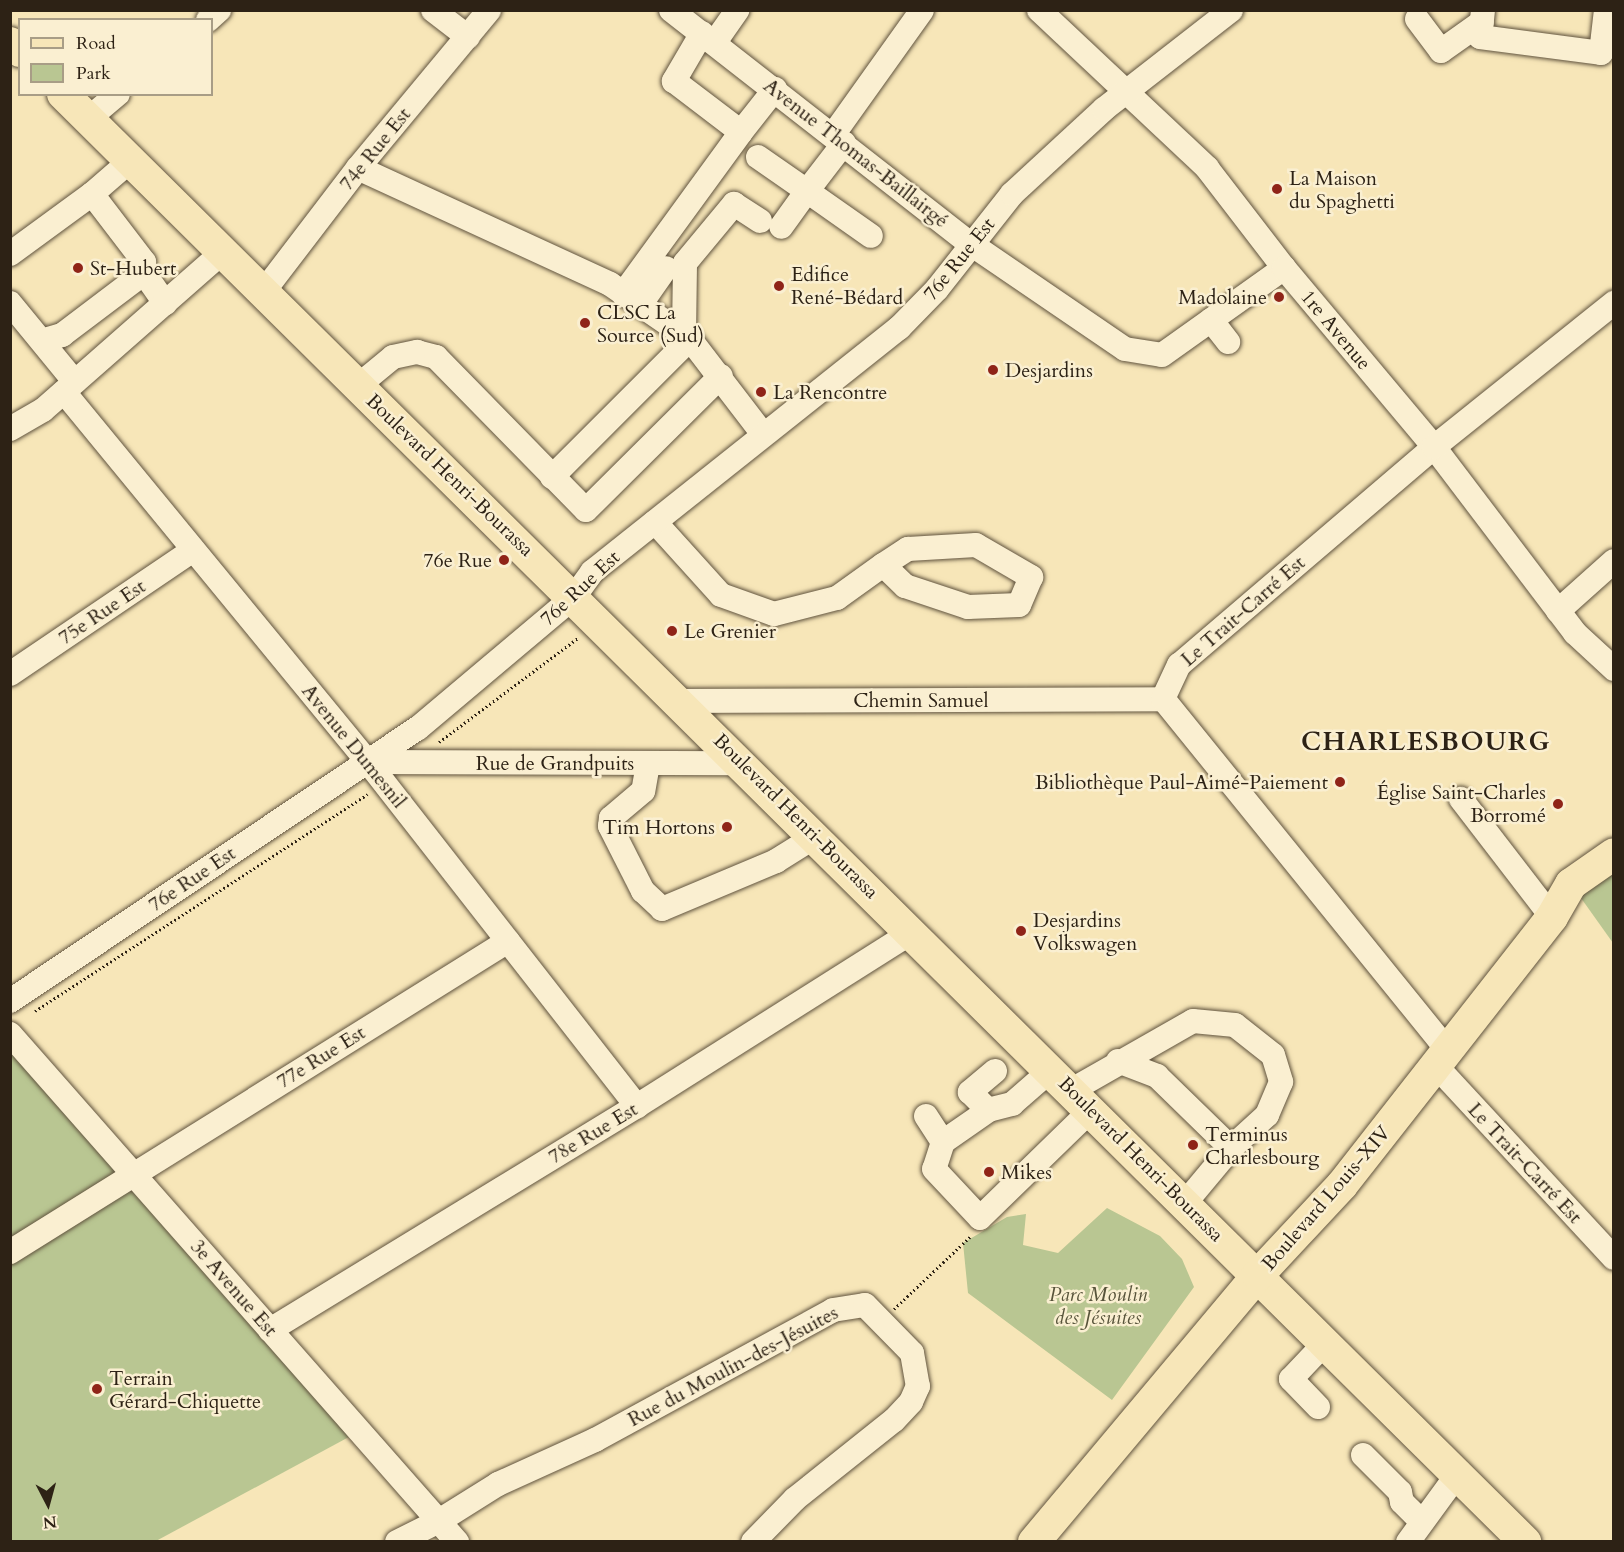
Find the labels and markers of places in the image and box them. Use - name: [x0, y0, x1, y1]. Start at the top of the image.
- place label: La Maison du Spaghetti: [1289, 166, 1395, 213]
- marker: La Maison du Spaghetti: [1270, 182, 1284, 196]
- place label: St-Hubert: [90, 256, 176, 280]
- marker: St-Hubert: [71, 261, 85, 275]
- place label: Edifice René-Bédard: [791, 262, 903, 309]
- marker: Edifice René-Bédard: [772, 279, 786, 293]
- place label: Madolaine: [1178, 285, 1267, 309]
- marker: Madolaine: [1272, 290, 1286, 304]
- place label: CLSC La Source (Sud): [597, 300, 704, 347]
- marker: CLSC La Source (Sud): [578, 316, 592, 330]
- place label: Desjardins: [1005, 358, 1093, 382]
- marker: Desjardins: [986, 363, 1000, 377]
- place label: La Rencontre: [773, 380, 887, 404]
- marker: La Rencontre: [754, 385, 768, 399]
- place label: 76e Rue: [423, 548, 492, 572]
- marker: 76e Rue: [497, 553, 511, 567]
- place label: Le Grenier: [684, 619, 776, 643]
- marker: Le Grenier: [665, 624, 679, 638]
- place label: Bibliothèque Paul-Aimé-Paiement: [1035, 770, 1328, 794]
- marker: Bibliothèque Paul-Aimé-Paiement: [1333, 775, 1347, 789]
- place label: Église Saint-Charles Borromé: [1377, 780, 1546, 827]
- marker: Église Saint-Charles Borromé: [1551, 797, 1565, 811]
- place label: Tim Hortons: [602, 815, 715, 839]
- marker: Tim Hortons: [720, 820, 734, 834]
- place label: Desjardins Volkswagen: [1033, 908, 1137, 955]
- marker: Desjardins Volkswagen: [1014, 924, 1028, 938]
- place label: Terminus Charlesbourg: [1205, 1122, 1319, 1169]
- marker: Terminus Charlesbourg: [1186, 1138, 1200, 1152]
- place label: Mikes: [1001, 1160, 1052, 1184]
- marker: Mikes: [982, 1165, 996, 1179]
- place label: Terrain Gérard-Chiquette: [109, 1366, 261, 1413]
- marker: Terrain Gérard-Chiquette: [90, 1382, 104, 1396]

